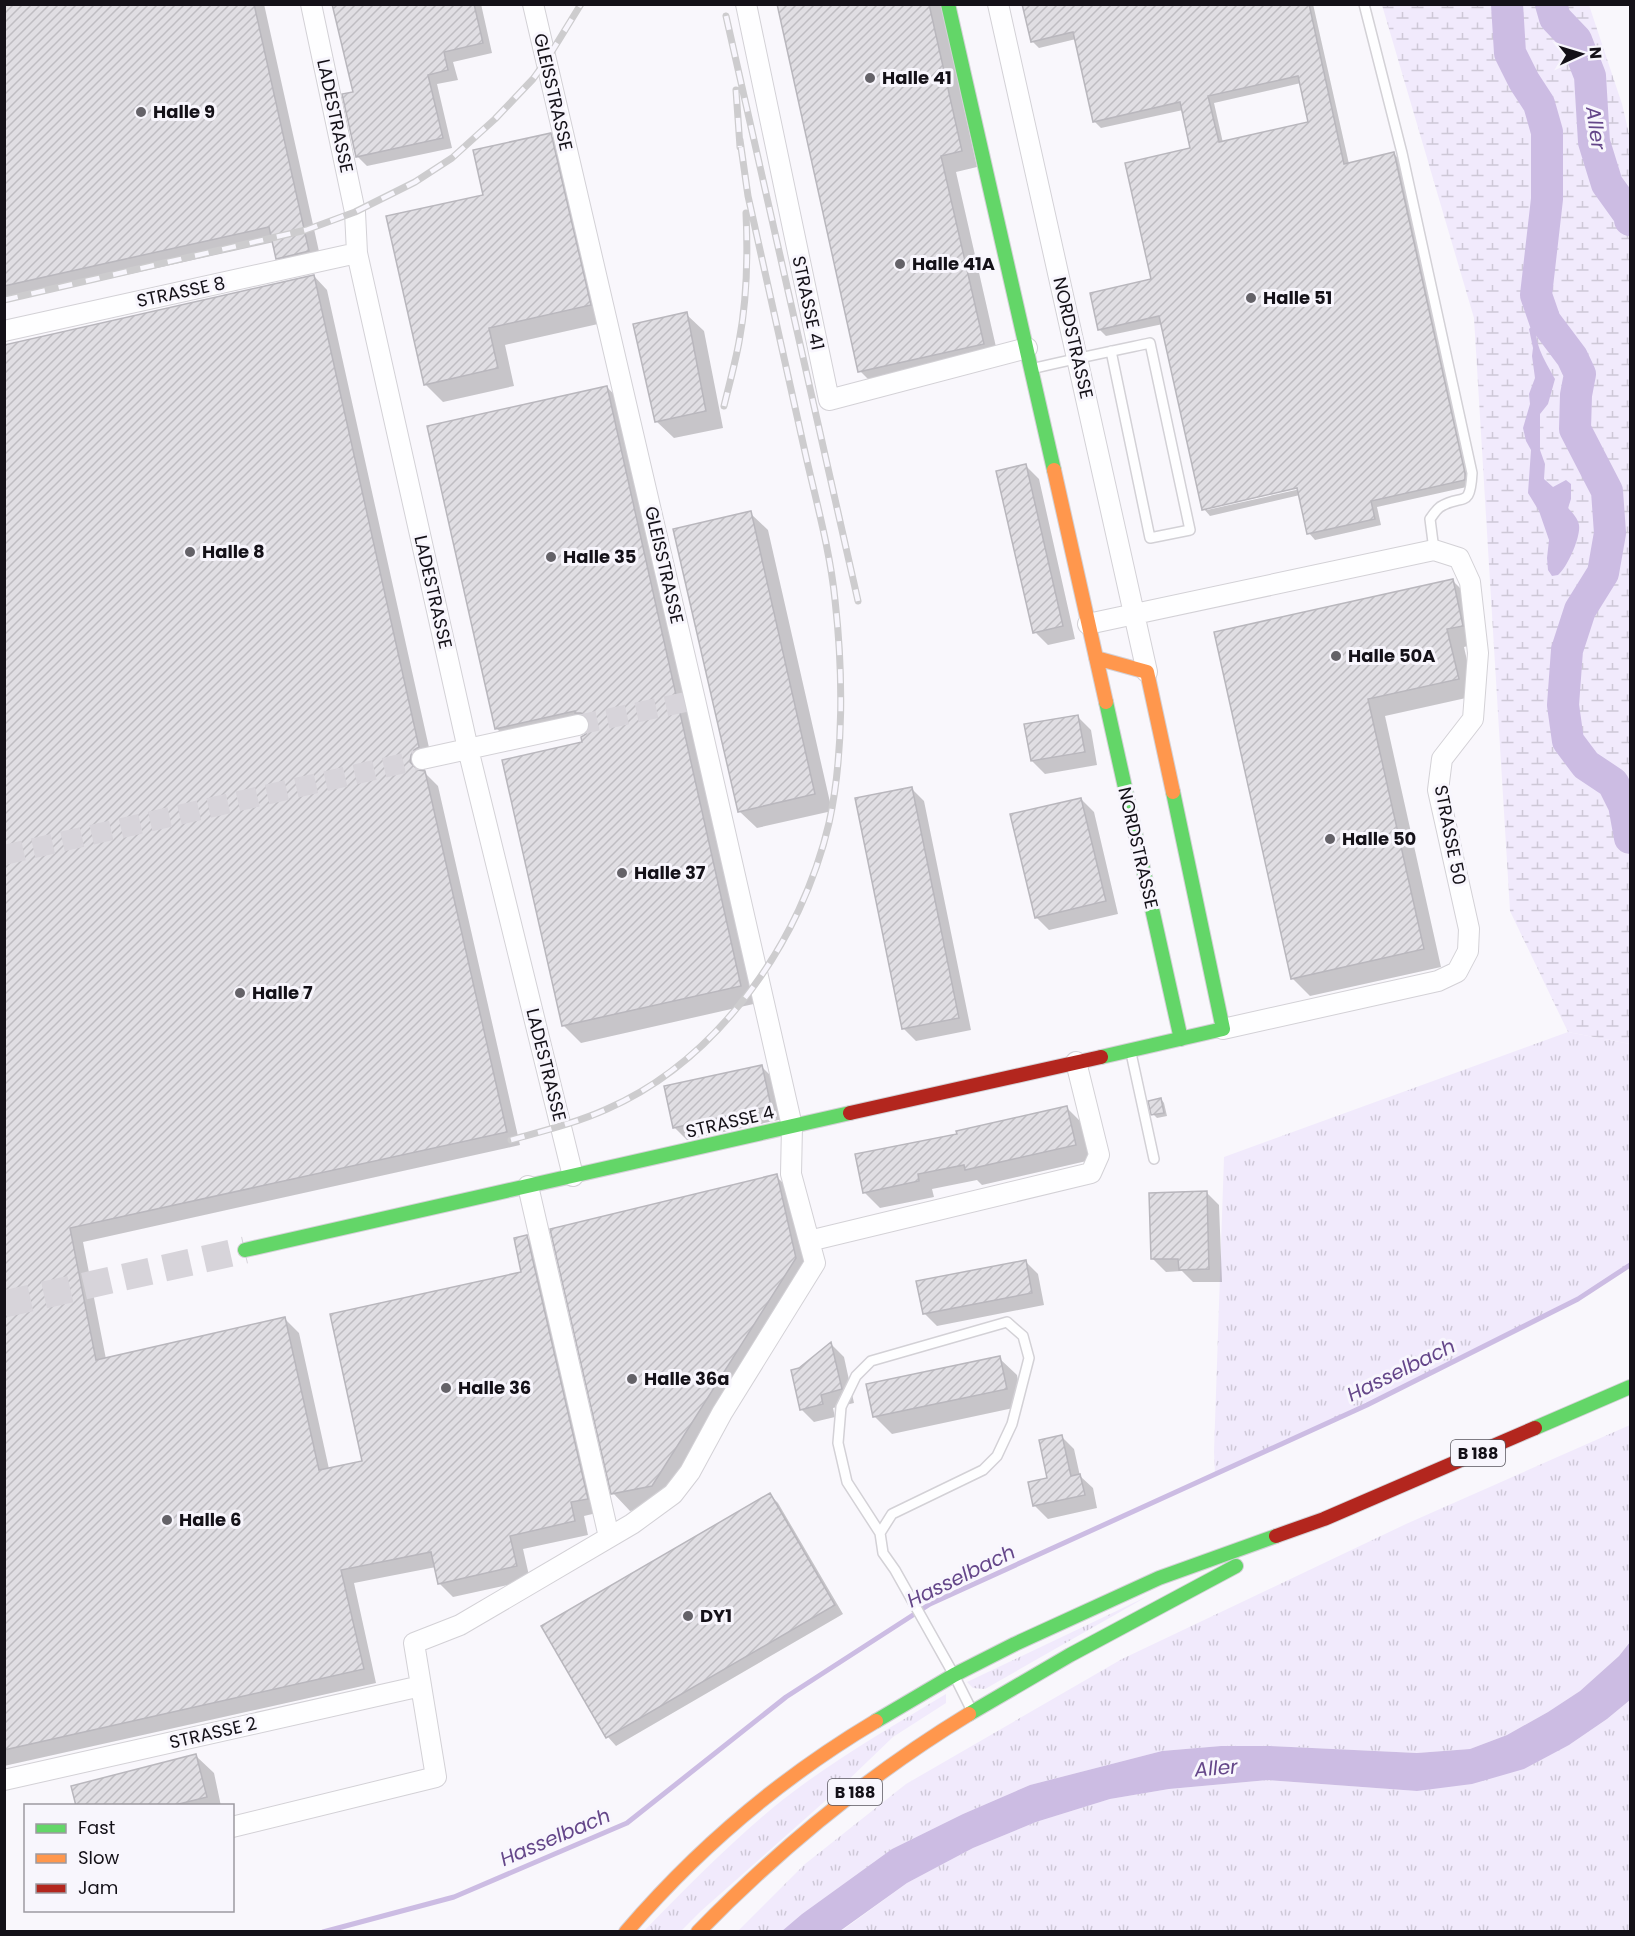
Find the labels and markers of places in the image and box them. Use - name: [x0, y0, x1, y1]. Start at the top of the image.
- place label: Halle 41: [882, 65, 952, 90]
- marker: Halle 41: [863, 71, 877, 85]
- place label: Halle 9: [153, 99, 215, 124]
- marker: Halle 9: [134, 105, 148, 119]
- place label: Halle 41A: [912, 251, 995, 276]
- marker: Halle 41A: [893, 257, 907, 271]
- place label: Halle 51: [1263, 285, 1332, 310]
- marker: Halle 51: [1244, 291, 1258, 305]
- place label: Halle 8: [202, 539, 265, 564]
- place label: Halle 35: [563, 544, 637, 569]
- marker: Halle 8: [183, 545, 197, 559]
- marker: Halle 35: [544, 550, 558, 564]
- place label: Halle 50A: [1348, 643, 1436, 668]
- marker: Halle 50A: [1329, 649, 1343, 663]
- place label: Halle 50: [1342, 826, 1416, 851]
- marker: Halle 50: [1323, 832, 1337, 846]
- place label: Halle 37: [634, 860, 706, 885]
- marker: Halle 37: [615, 866, 629, 880]
- place label: Halle 7: [252, 980, 313, 1005]
- marker: Halle 7: [233, 986, 247, 1000]
- place label: Halle 36a: [644, 1366, 729, 1391]
- marker: Halle 36a: [625, 1372, 639, 1386]
- place label: Halle 36: [458, 1375, 531, 1400]
- marker: Halle 36: [439, 1381, 453, 1395]
- place label: Halle 6: [179, 1507, 241, 1532]
- marker: Halle 6: [160, 1513, 174, 1527]
- place label: DY1: [700, 1603, 732, 1628]
- marker: DY1: [681, 1609, 695, 1623]

